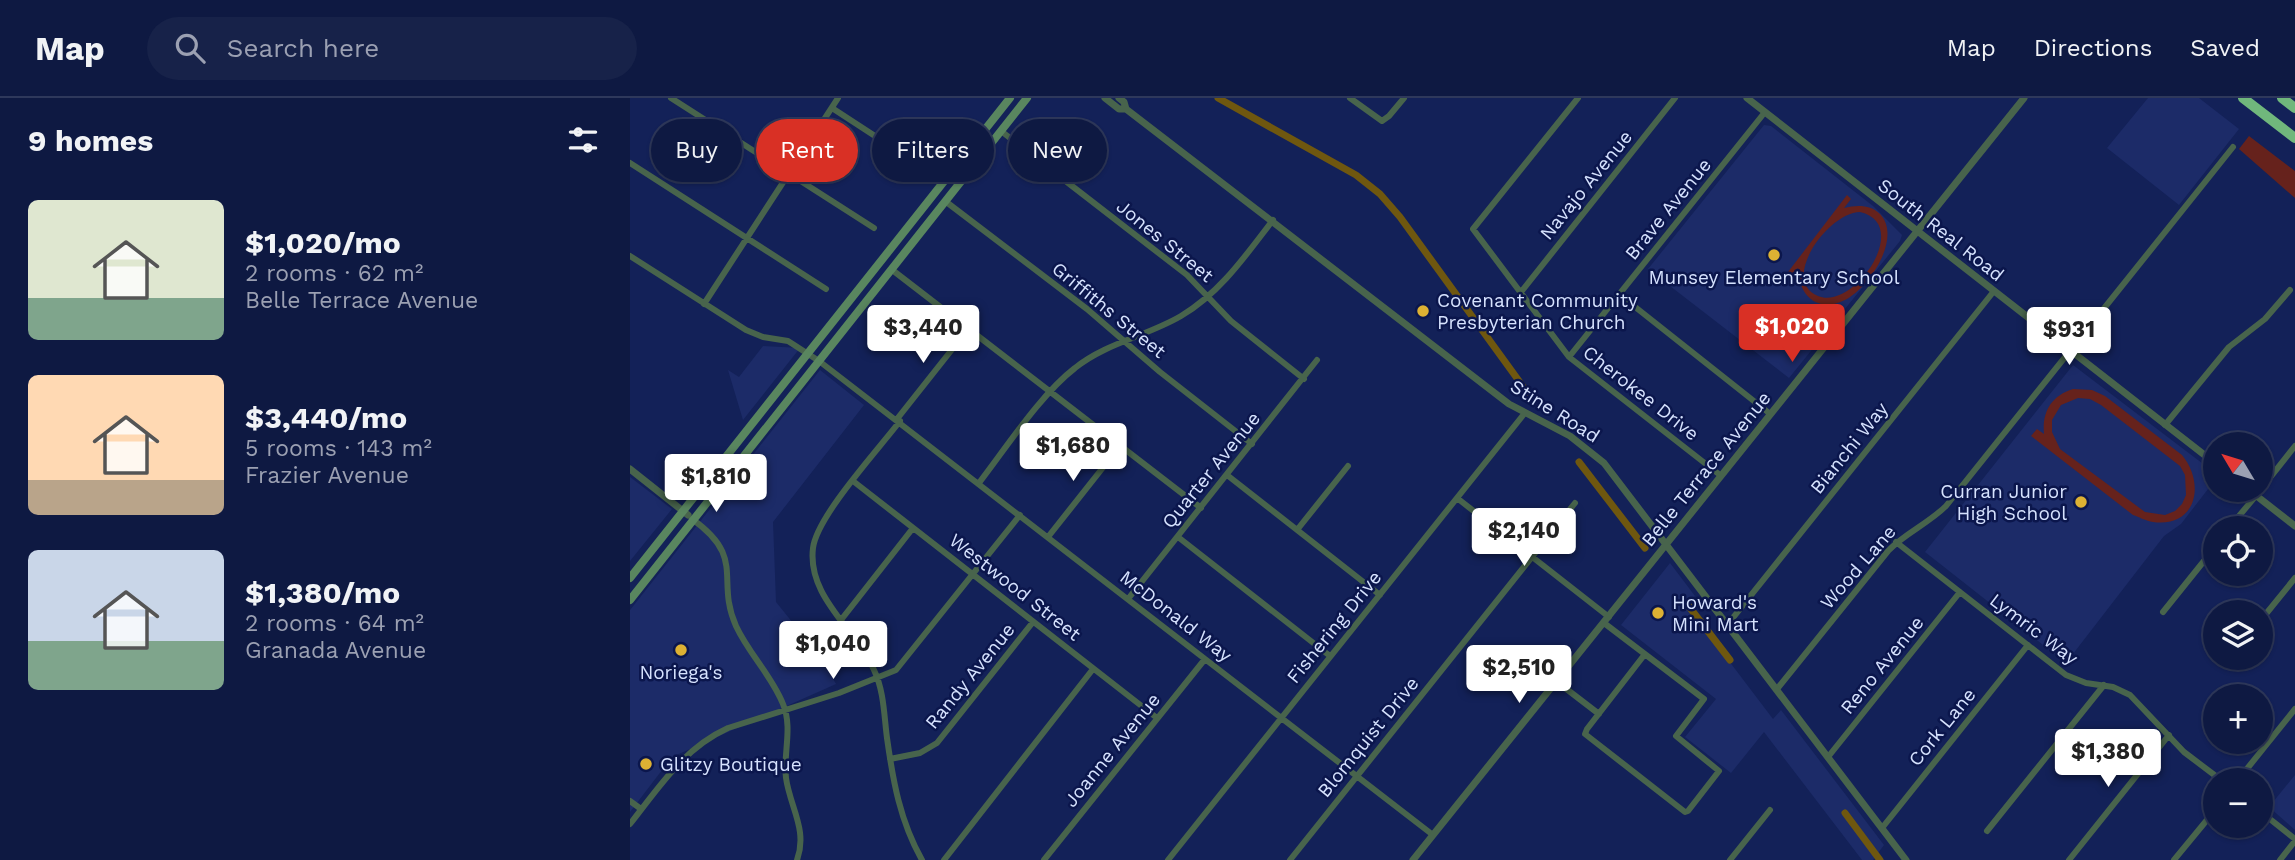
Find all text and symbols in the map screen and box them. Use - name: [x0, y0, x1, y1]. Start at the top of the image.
- search box: [147, 17, 637, 80]
- text: Map: [35, 29, 105, 68]
- icon: search: [171, 29, 209, 67]
- text: Search here: [227, 33, 379, 63]
- text: Map: [1947, 34, 1996, 62]
- text: Directions: [2034, 34, 2152, 62]
- text: Saved: [2190, 34, 2260, 62]
- chip: Buy: [651, 119, 742, 182]
- chip: Rent: [756, 119, 858, 182]
- chip: Filters: [872, 119, 994, 182]
- chip: New: [1008, 119, 1107, 182]
- icon: filters: [564, 121, 602, 159]
- text: 9 homes: [28, 123, 153, 158]
- street label: Navajo Avenue: [1535, 126, 1637, 244]
- street label: Brave Avenue: [1620, 154, 1716, 264]
- street label: South Real Road: [1873, 174, 2009, 286]
- street label: Jones Street: [1112, 195, 1218, 287]
- text: $1,020/mo: [245, 225, 401, 260]
- icon: home: [84, 228, 168, 312]
- marker: Munsey Elementary School: [1766, 247, 1782, 263]
- street label: Griffiths Street: [1047, 257, 1171, 363]
- text: 2 rooms · 62 m²: [245, 260, 423, 287]
- place label: Munsey Elementary School: [1649, 266, 1900, 289]
- text: Belle Terrace Avenue: [245, 287, 478, 314]
- place label: Covenant Community Presbyterian Church: [1437, 289, 1638, 334]
- marker: Covenant Community Presbyterian Church: [1415, 303, 1431, 319]
- pin: $1,020: [1735, 304, 1849, 364]
- pin: $3,440: [866, 306, 980, 365]
- pin: $931: [2028, 308, 2110, 367]
- text: $1,020: [1755, 313, 1829, 340]
- text: $3,440: [883, 314, 963, 341]
- text: $931: [2043, 316, 2095, 343]
- street label: Cherokee Drive: [1578, 341, 1704, 445]
- street label: Stine Road: [1506, 375, 1604, 447]
- street label: Belle Terrace Avenue: [1636, 387, 1776, 551]
- street label: Bianchi Way: [1805, 397, 1893, 498]
- text: $3,440/mo: [245, 400, 407, 435]
- icon: home: [84, 403, 168, 487]
- street label: Quarter Avenue: [1157, 407, 1265, 533]
- pin: $1,680: [1016, 424, 1130, 483]
- text: $1,680: [1036, 432, 1110, 459]
- north arrow: [2203, 432, 2273, 502]
- map controls: [2203, 432, 2273, 838]
- text: 5 rooms · 143 m²: [245, 435, 432, 462]
- pin: $1,810: [659, 454, 773, 514]
- text: Frazier Avenue: [245, 462, 409, 489]
- text: $1,810: [681, 463, 751, 490]
- place label: Curran Junior High School: [1940, 480, 2067, 525]
- marker: Curran Junior High School: [2073, 494, 2089, 510]
- pin: $2,140: [1467, 508, 1581, 568]
- button: locate: [2203, 516, 2273, 586]
- text: $2,140: [1488, 517, 1560, 544]
- street label: Wood Lane: [1815, 520, 1901, 614]
- street label: Westwood Street: [945, 529, 1085, 645]
- street label: McDonald Way: [1115, 565, 1237, 667]
- street label: Fishering Drive: [1282, 566, 1386, 688]
- text: $1,380/mo: [245, 575, 400, 610]
- icon: home: [84, 578, 168, 662]
- street label: Lymric Way: [1985, 588, 2083, 670]
- place label: Howard's Mini Mart: [1672, 591, 1759, 636]
- button: layers: [2203, 600, 2273, 670]
- marker: Howard's Mini Mart: [1650, 605, 1666, 621]
- text: 2 rooms · 64 m²: [245, 610, 424, 637]
- street label: Reno Avenue: [1836, 611, 1928, 719]
- street label: Randy Avenue: [920, 619, 1020, 733]
- pin: $1,040: [776, 622, 890, 681]
- text: $1,040: [795, 630, 871, 657]
- text: Granada Avenue: [245, 637, 426, 664]
- marker: Noriega's: [673, 642, 689, 658]
- pin: $2,510: [1462, 646, 1576, 705]
- text: $2,510: [1482, 654, 1556, 681]
- place label: Noriega's: [639, 661, 723, 684]
- street label: Blomquist Drive: [1312, 672, 1424, 802]
- street label: Cork Lane: [1904, 683, 1980, 771]
- button: +: [2203, 684, 2273, 754]
- street label: Joanne Avenue: [1059, 688, 1165, 812]
- pin: $1,380: [2051, 730, 2165, 789]
- text: $1,380: [2071, 738, 2145, 765]
- place label: Glitzy Boutique: [660, 753, 802, 776]
- marker: Glitzy Boutique: [638, 756, 654, 772]
- button: −: [2203, 768, 2273, 838]

